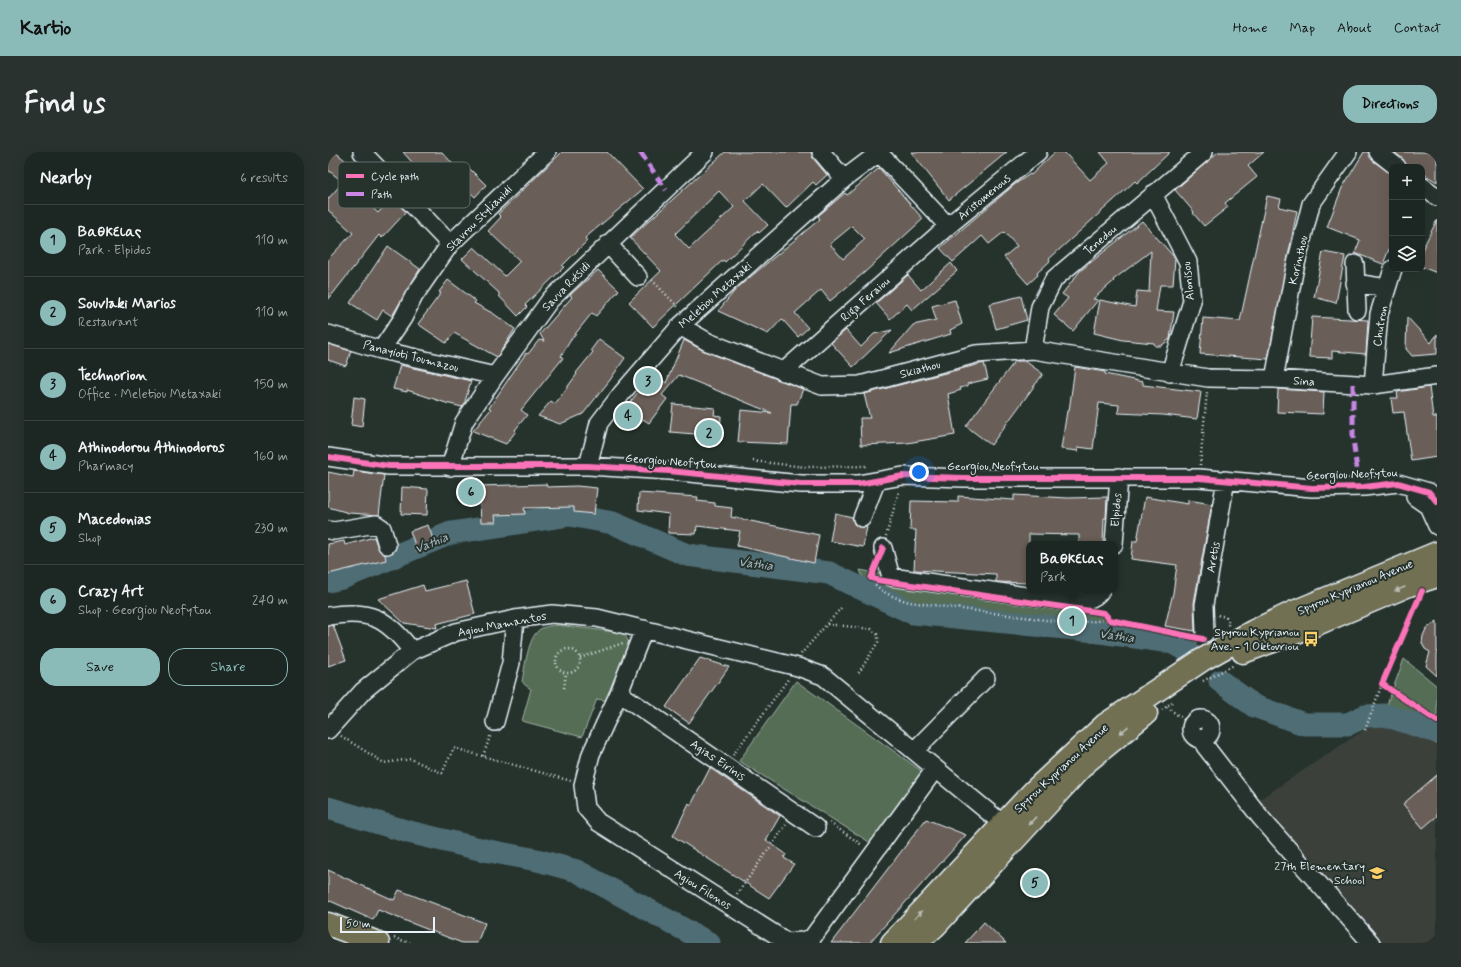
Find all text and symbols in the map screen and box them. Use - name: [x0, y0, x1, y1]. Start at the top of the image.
- text: Kartio: [20, 16, 71, 41]
- text: Home: [1233, 19, 1267, 37]
- text: Map: [1289, 19, 1315, 37]
- text: About: [1337, 19, 1372, 37]
- text: Contact: [1394, 19, 1441, 37]
- button: Directions: [1343, 85, 1437, 123]
- text: Find us: [24, 86, 105, 123]
- legend: [338, 162, 470, 208]
- map controls: [1389, 164, 1425, 272]
- button: +: [1389, 164, 1425, 200]
- text: Nearby: [40, 167, 92, 189]
- text: 6 results: [240, 170, 288, 187]
- text: Cycle path: [371, 170, 419, 184]
- street label: Aristomenous: [955, 171, 1015, 225]
- street label: Stavrou Stylianidi: [443, 182, 517, 255]
- text: Path: [371, 188, 392, 202]
- button: −: [1389, 200, 1425, 236]
- street label: Tenedou: [1081, 221, 1121, 260]
- text: Βαθκειας: [78, 222, 141, 242]
- text: 1: [50, 232, 56, 249]
- text: 110 m: [255, 232, 288, 249]
- street label: Korinthou: [1286, 234, 1312, 286]
- button: layers: [1389, 236, 1425, 272]
- text: Park · Elpidos: [78, 242, 151, 259]
- street label: Savva Rotsidi: [539, 258, 595, 315]
- street label: Meletiou Metaxaki: [676, 259, 756, 333]
- street label: Alonisou: [1179, 261, 1199, 301]
- street label: Riga Feraiou: [837, 273, 895, 326]
- text: Souvlaki Marios: [78, 294, 176, 314]
- text: 2: [50, 304, 56, 321]
- text: 110 m: [255, 304, 288, 321]
- street label: Chutron: [1370, 304, 1392, 348]
- text: Restaurant: [78, 314, 138, 331]
- street label: Panayioti Toumazou: [361, 337, 460, 377]
- street label: Skiathou: [898, 357, 942, 383]
- text: Technorion: [78, 366, 147, 386]
- pin: 3: [635, 366, 661, 396]
- street label: Sina: [1293, 373, 1315, 391]
- text: 3: [50, 376, 56, 393]
- text: 150 m: [254, 376, 288, 393]
- text: Office · Meletiou Metaxaki: [78, 386, 221, 403]
- pin: 4: [615, 401, 641, 431]
- pin: 2: [696, 418, 722, 448]
- text: Athinodorou Athinodoros: [78, 438, 225, 458]
- text: 4: [49, 448, 57, 465]
- text: 160 m: [253, 448, 288, 465]
- street label: Georgiou Neofytou: [624, 451, 718, 473]
- text: Pharmacy: [78, 458, 134, 475]
- street label: Georgiou Neofytou: [947, 459, 1039, 475]
- your location: [909, 462, 929, 482]
- street label: Georgiou Neofytou: [1306, 465, 1399, 485]
- pin: 6: [458, 477, 484, 507]
- street label: Elpidos: [1108, 492, 1126, 528]
- text: Macedonias: [78, 510, 151, 530]
- text: 5: [49, 520, 57, 537]
- text: 230 m: [254, 520, 288, 537]
- water label: Vathia: [412, 529, 451, 558]
- text: Shop: [78, 530, 102, 547]
- street label: Aretis: [1203, 540, 1225, 574]
- popup: [1026, 541, 1118, 593]
- text: Βαθκειας: [1040, 549, 1104, 569]
- water label: Vathia: [738, 554, 775, 575]
- street label: Spyrou Kyprianou Avenue: [1295, 556, 1416, 620]
- text: Park: [1040, 569, 1066, 586]
- text: Crazy Art: [78, 582, 144, 602]
- one-way arrow: [1394, 586, 1406, 592]
- text: 6: [50, 592, 56, 609]
- text: 240 m: [252, 592, 288, 609]
- text: Shop · Georgiou Neofytou: [78, 602, 212, 619]
- pin: 1: [1059, 606, 1085, 636]
- street label: Agiou Mamantos: [456, 609, 548, 641]
- place label: Spyrou Kyprianou Ave. - 1 Oktovriou: [1211, 625, 1300, 655]
- water label: Vathia: [1098, 626, 1136, 647]
- bus stop icon: Spyrou Kyprianou Ave. - 1 Oktovriou: [1302, 630, 1320, 648]
- button: Save: [40, 648, 160, 686]
- button: Share: [168, 648, 288, 686]
- street label: Spyrou Kyprianou Avenue: [1011, 721, 1112, 817]
- one-way arrow: [1119, 725, 1130, 734]
- street label: Agias Eirinis: [687, 736, 748, 785]
- one-way arrow: [1027, 816, 1037, 826]
- place label: 27th Elementary School: [1274, 859, 1365, 889]
- school or university icon: 27th Elementary School: [1368, 864, 1386, 882]
- street label: Agiou Filonos: [671, 866, 735, 914]
- pin: 5: [1022, 868, 1048, 898]
- one-way arrow: [913, 910, 922, 919]
- scale bar: [340, 915, 435, 934]
- text: 50 m: [346, 917, 371, 931]

